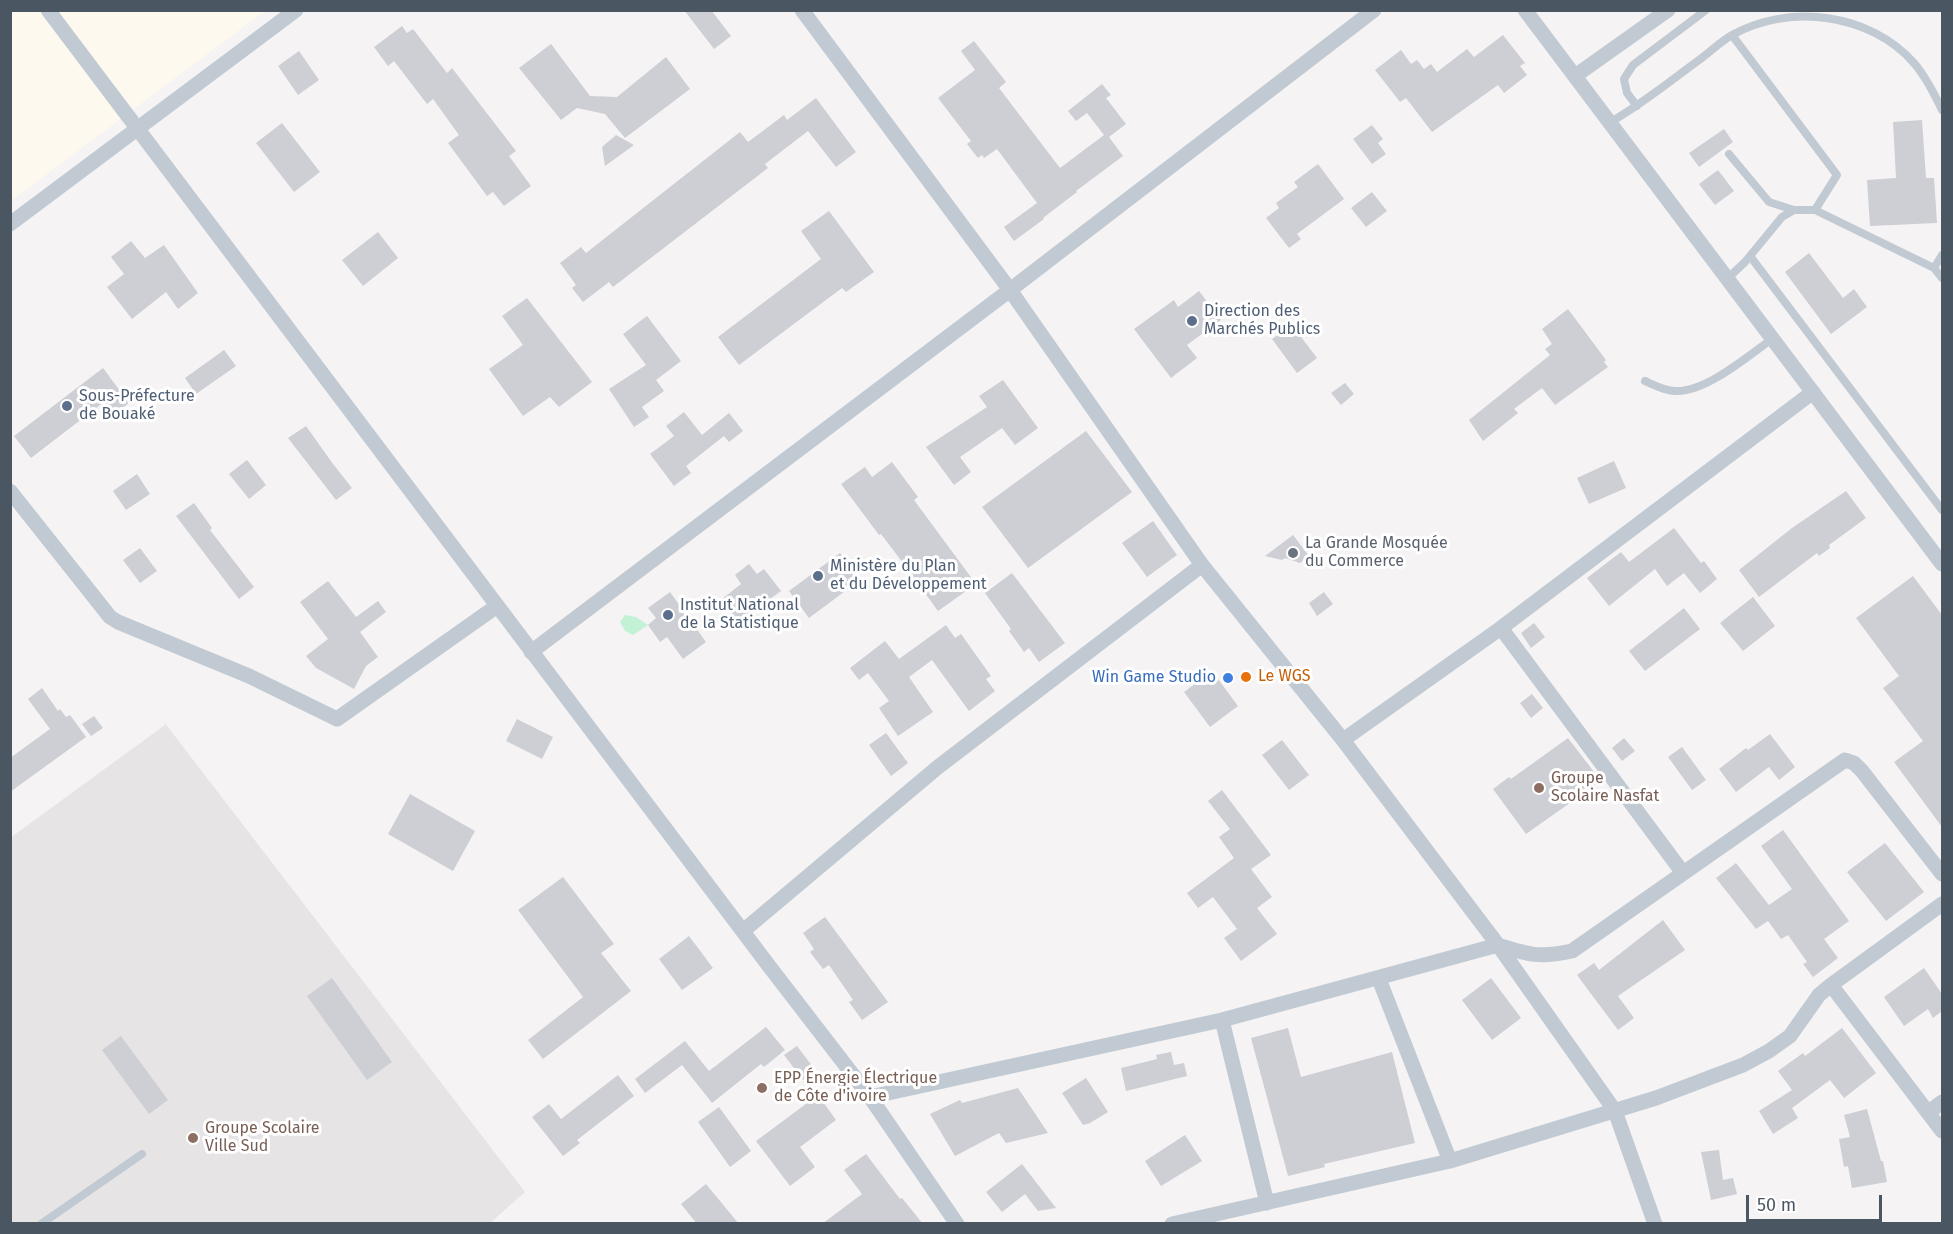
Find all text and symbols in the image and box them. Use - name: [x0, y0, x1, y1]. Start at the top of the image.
- place label: Direction des Marchés Publics: [1204, 302, 1320, 340]
- marker: Direction des Marchés Publics: [1185, 314, 1199, 328]
- place label: Sous-Préfecture de Bouaké: [79, 387, 195, 425]
- marker: Sous-Préfecture de Bouaké: [60, 399, 74, 413]
- place label: La Grande Mosquée du Commerce: [1305, 534, 1448, 572]
- marker: La Grande Mosquée du Commerce: [1286, 546, 1300, 560]
- place label: Ministère du Plan et du Développement: [830, 557, 987, 595]
- marker: Ministère du Plan et du Développement: [811, 569, 825, 583]
- place label: Institut National de la Statistique: [680, 596, 799, 634]
- marker: Institut National de la Statistique: [661, 608, 675, 622]
- place label: Le WGS: [1258, 667, 1311, 687]
- place label: Win Game Studio: [1092, 668, 1216, 688]
- marker: Le WGS: [1239, 670, 1253, 684]
- marker: Win Game Studio: [1221, 671, 1235, 685]
- place label: Groupe Scolaire Nasfat: [1551, 769, 1659, 807]
- marker: Groupe Scolaire Nasfat: [1532, 781, 1546, 795]
- place label: EPP Énergie Électrique de Côte d'ivoire: [774, 1069, 937, 1107]
- marker: EPP Énergie Électrique de Côte d'ivoire: [755, 1081, 769, 1095]
- place label: Groupe Scolaire Ville Sud: [205, 1119, 320, 1157]
- marker: Groupe Scolaire Ville Sud: [186, 1131, 200, 1145]
- scale bar: [1749, 1183, 1886, 1221]
- text: 50 m: [1757, 1194, 1796, 1216]

